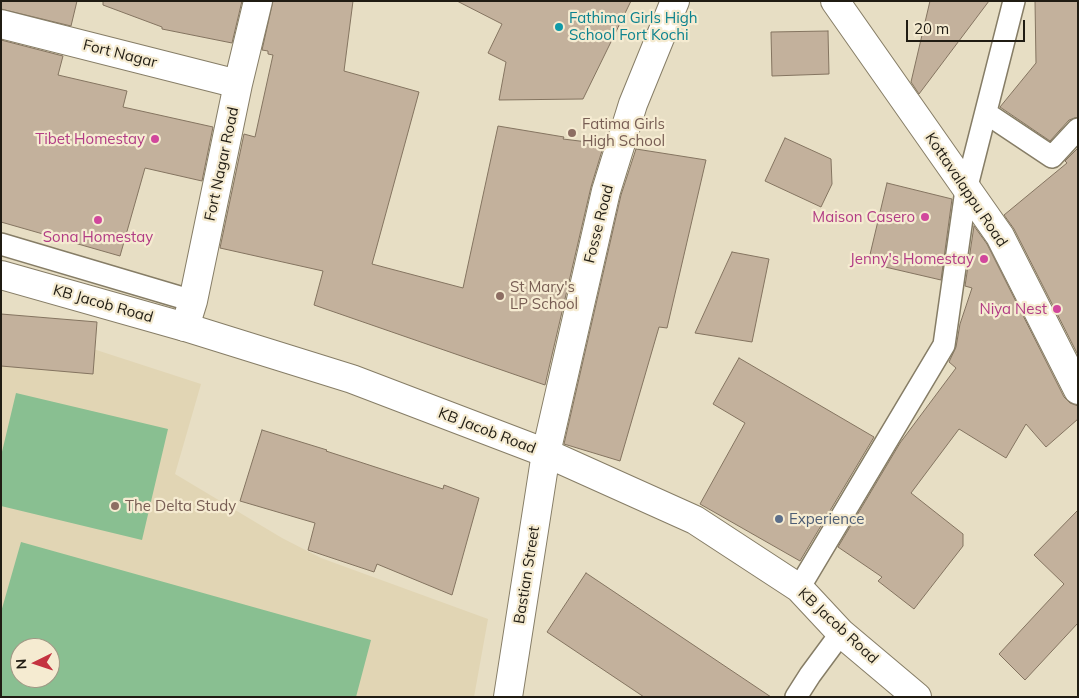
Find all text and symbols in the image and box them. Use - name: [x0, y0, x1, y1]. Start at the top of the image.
- place label: Fathima Girls High School Fort Kochi: [569, 9, 698, 44]
- scale bar: [909, 10, 1028, 42]
- text: 20 m: [914, 19, 949, 38]
- marker: Fathima Girls High School Fort Kochi: [553, 21, 565, 33]
- street label: Fort Nagar: [81, 36, 159, 72]
- street label: Fort Nagar Road: [201, 105, 243, 223]
- place label: Fatima Girls High School: [582, 115, 665, 150]
- marker: Fatima Girls High School: [566, 127, 578, 139]
- place label: Tibet Homestay: [35, 130, 145, 148]
- street label: Kottavalappu Road: [921, 130, 1011, 250]
- marker: Tibet Homestay: [149, 133, 161, 145]
- street label: Fosse Road: [581, 183, 617, 265]
- place label: Maison Casero: [812, 208, 915, 226]
- marker: Maison Casero: [919, 211, 931, 223]
- marker: Sona Homestay: [92, 214, 104, 226]
- place label: Sona Homestay: [43, 228, 153, 246]
- place label: Jenny's Homestay: [850, 250, 974, 268]
- marker: Jenny's Homestay: [978, 253, 990, 265]
- place label: St Mary's LP School: [510, 278, 578, 313]
- street label: KB Jacob Road: [51, 281, 155, 327]
- marker: St Mary's LP School: [494, 290, 506, 302]
- place label: Niya Nest: [980, 300, 1047, 318]
- marker: Niya Nest: [1051, 303, 1063, 315]
- street label: KB Jacob Road: [436, 404, 538, 458]
- place label: The Delta Study: [125, 497, 236, 515]
- marker: The Delta Study: [109, 500, 121, 512]
- place label: Experience: [789, 510, 864, 528]
- marker: Experience: [773, 513, 785, 525]
- street label: Bastian Street: [510, 525, 544, 625]
- street label: KB Jacob Road: [794, 584, 882, 668]
- north arrow: [10, 638, 60, 688]
- text: N: [12, 658, 30, 670]

